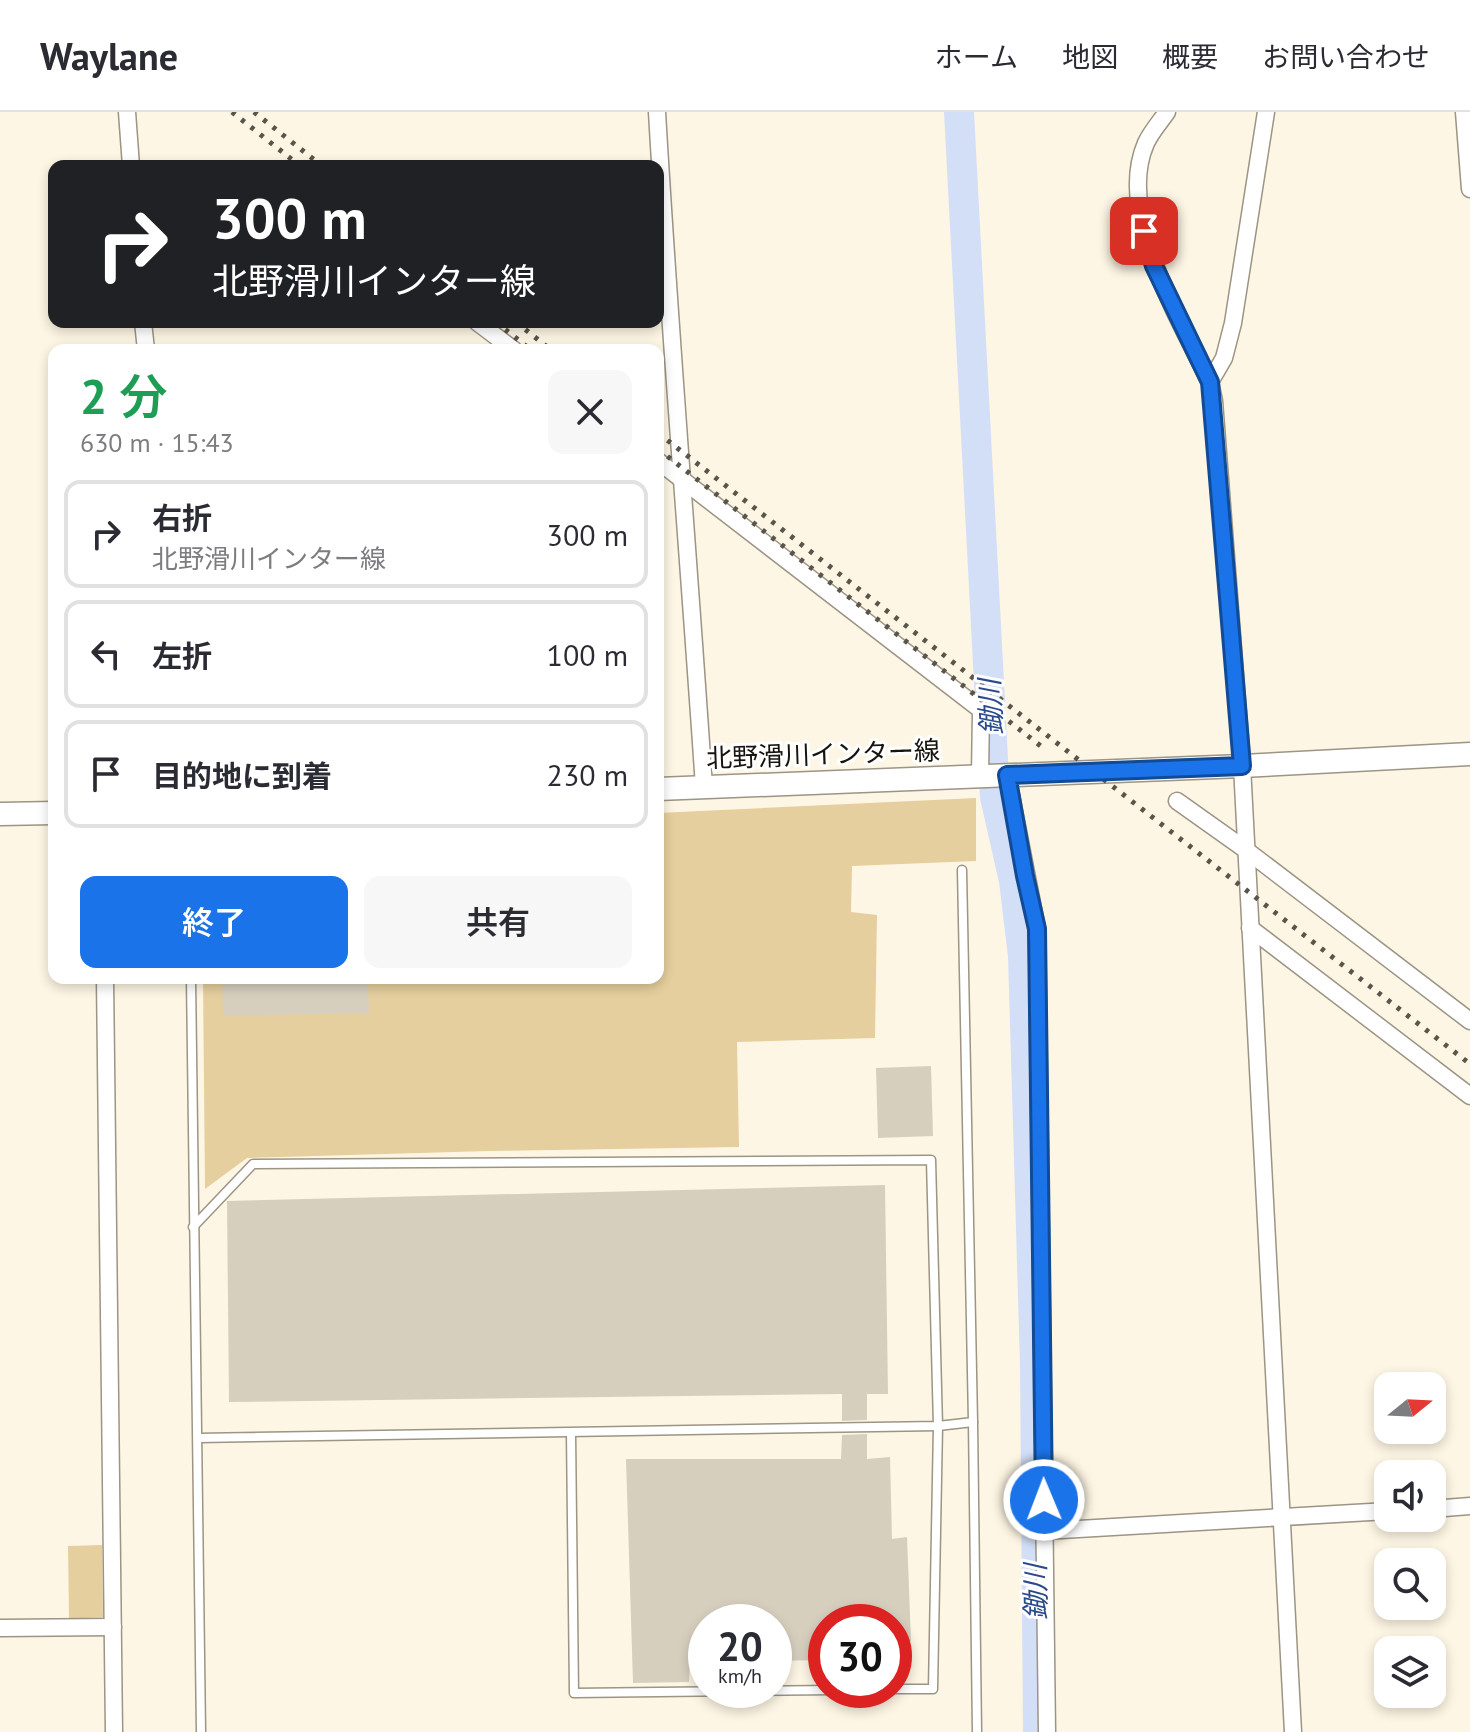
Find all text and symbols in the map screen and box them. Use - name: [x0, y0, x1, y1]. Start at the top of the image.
- text: Waylane: [40, 31, 178, 80]
- text: ホーム: [935, 38, 1018, 75]
- text: 地図: [1062, 38, 1118, 75]
- text: 概要: [1162, 38, 1218, 75]
- text: お問い合わせ: [1262, 38, 1430, 75]
- text: 300 m: [212, 182, 367, 254]
- icon: right: [80, 192, 184, 296]
- pin: [1110, 197, 1178, 265]
- icon: arrive: [1122, 209, 1166, 253]
- text: 北野滑川インター線: [212, 257, 536, 304]
- text: 2 分: [80, 365, 167, 427]
- button: close: [548, 370, 632, 454]
- text: 630 m · 15:43: [80, 426, 234, 459]
- text: 右折: [152, 498, 212, 537]
- icon: right: [84, 512, 128, 556]
- text: 300 m: [547, 515, 628, 554]
- text: 北野滑川インター線: [152, 542, 386, 575]
- icon: left: [84, 632, 128, 676]
- text: 100 m: [547, 635, 628, 674]
- text: 左折: [152, 636, 212, 675]
- water label: 鋤川: [970, 675, 1010, 736]
- street label: 北野滑川インター線: [705, 733, 941, 775]
- icon: arrive: [84, 752, 128, 796]
- text: 230 m: [547, 755, 628, 794]
- text: 目的地に到着: [152, 756, 332, 795]
- button: 終了: [80, 876, 348, 968]
- button: 共有: [364, 876, 632, 968]
- north arrow: [1374, 1372, 1446, 1444]
- map controls: [1374, 1372, 1446, 1708]
- position arrow: [1002, 1458, 1086, 1542]
- button: sound: [1374, 1460, 1446, 1532]
- button: search: [1374, 1548, 1446, 1620]
- water label: 鋤川: [1016, 1561, 1054, 1620]
- speed limit sign: 30: [808, 1604, 912, 1708]
- text: 20: [717, 1620, 763, 1672]
- button: layers: [1374, 1636, 1446, 1708]
- text: km/h: [718, 1663, 762, 1689]

